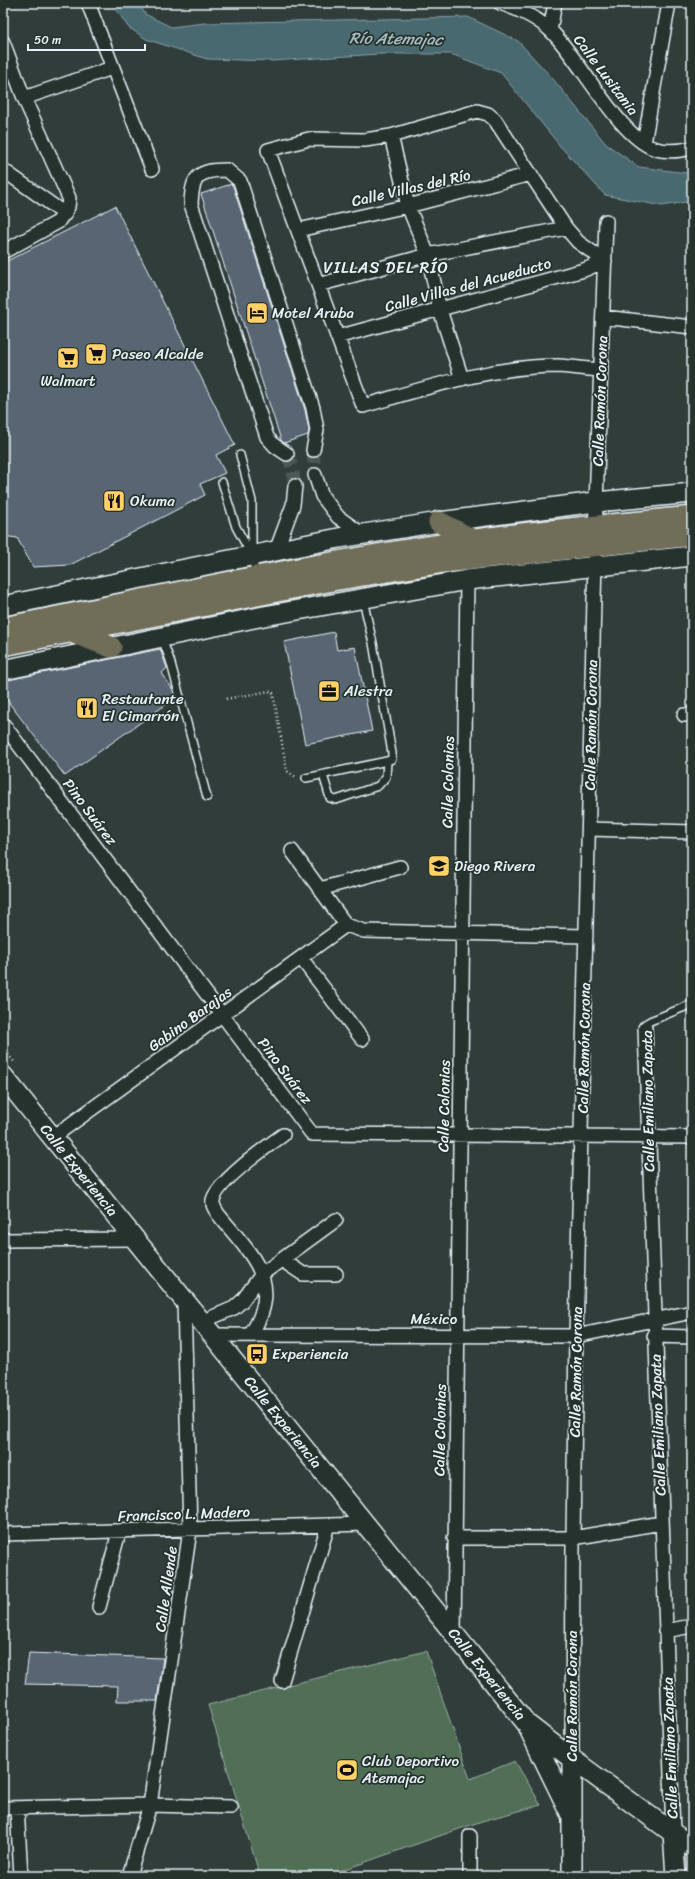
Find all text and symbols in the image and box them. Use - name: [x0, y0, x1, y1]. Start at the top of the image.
- water label: Río Atemajac: [349, 23, 445, 54]
- scale bar: [28, 26, 145, 52]
- text: 50 m: [34, 29, 61, 51]
- street label: Calle Lusitania: [567, 29, 646, 122]
- street label: Calle Villas del Río: [349, 162, 474, 214]
- street label: Calle Villas del Acueducto: [382, 250, 555, 320]
- district label: VILLAS DEL RÍO: [323, 253, 449, 282]
- hotel icon: Motel Aruba: [244, 300, 270, 326]
- place label: Motel Aruba: [272, 300, 355, 326]
- street label: Calle Ramón Corona: [585, 335, 615, 467]
- supermarket icon: Paseo Alcalde: [83, 341, 109, 367]
- place label: Paseo Alcalde: [112, 341, 204, 367]
- supermarket icon: Walmart: [55, 345, 81, 371]
- place label: Walmart: [40, 368, 96, 394]
- restaurant icon: Okuma: [101, 488, 127, 514]
- place label: Okuma: [130, 488, 175, 514]
- street label: Calle Ramón Corona: [577, 659, 605, 791]
- office icon: Alestra: [316, 678, 342, 704]
- place label: Alestra: [343, 678, 393, 704]
- place label: Restautante El Cimarrón: [102, 686, 184, 729]
- restaurant icon: Restautante El Cimarrón: [74, 695, 100, 721]
- street label: Calle Colonias: [434, 735, 462, 828]
- street label: Pino Suárez: [56, 773, 125, 852]
- school or university icon: Diego Rivera: [426, 853, 452, 879]
- place label: Diego Rivera: [454, 853, 536, 879]
- street label: Gabino Barajas: [142, 979, 238, 1059]
- street label: Calle Ramón Corona: [570, 982, 598, 1114]
- street label: Calle Emiliano Zapata: [634, 1030, 662, 1172]
- street label: Pino Suárez: [251, 1032, 320, 1111]
- street label: Calle Colonias: [430, 1059, 458, 1152]
- street label: Calle Experiencia: [33, 1118, 125, 1223]
- street label: México: [411, 1306, 458, 1332]
- street label: Calle Ramón Corona: [562, 1306, 590, 1438]
- bus stop icon: Experiencia: [244, 1341, 270, 1367]
- place label: Experiencia: [272, 1341, 349, 1367]
- street label: Calle Emiliano Zapata: [643, 1353, 673, 1496]
- street label: Calle Experiencia: [237, 1370, 329, 1475]
- street label: Calle Colonias: [426, 1383, 454, 1476]
- street label: Francisco L. Madero: [117, 1499, 251, 1529]
- street label: Calle Allende: [147, 1544, 185, 1634]
- street label: Calle Experiencia: [441, 1622, 533, 1727]
- street label: Calle Ramón Corona: [559, 1630, 585, 1761]
- street label: Calle Emiliano Zapata: [655, 1676, 685, 1819]
- place label: Club Deportivo Atemajac: [361, 1748, 459, 1791]
- sports icon: Club Deportivo Atemajac: [334, 1757, 360, 1783]

